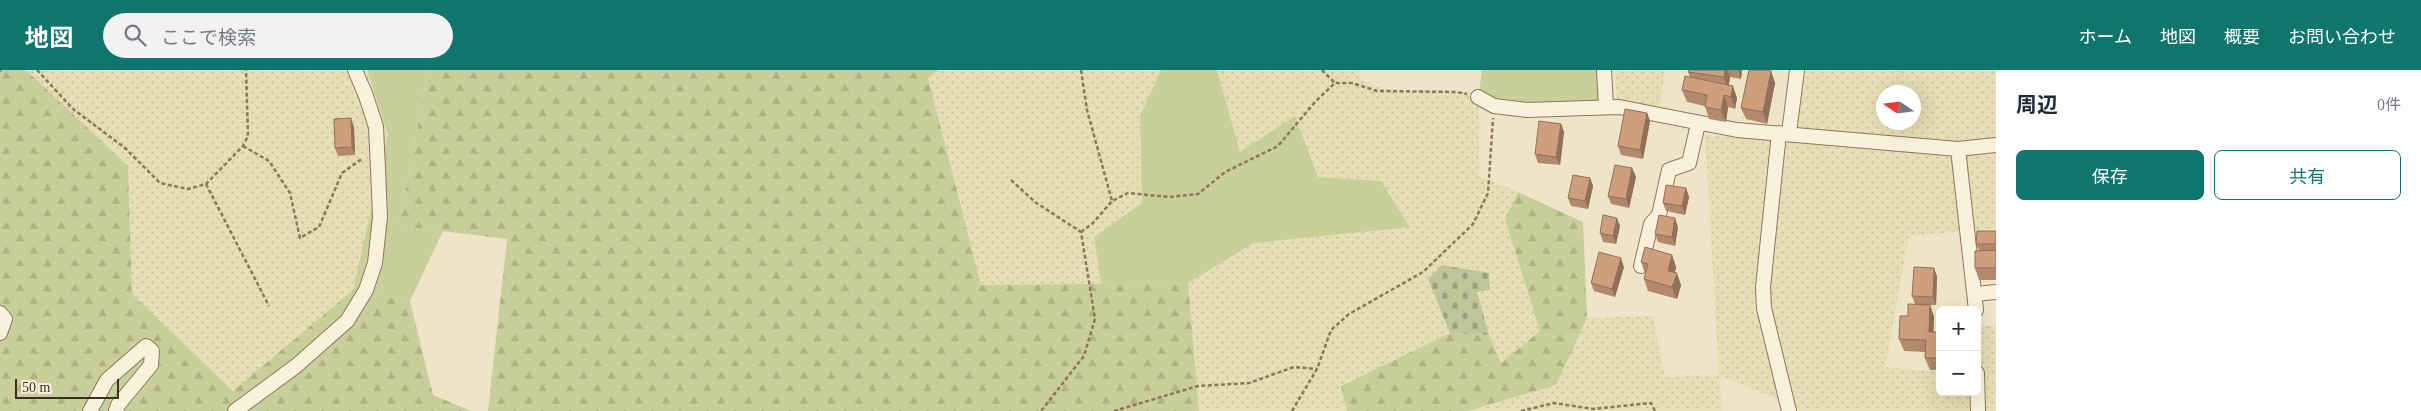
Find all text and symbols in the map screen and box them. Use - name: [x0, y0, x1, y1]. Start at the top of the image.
- search box: [103, 13, 453, 58]
- icon: search: [121, 21, 149, 49]
- text: 地図: [25, 25, 73, 51]
- text: ここで検索: [161, 27, 256, 48]
- text: ホーム: [2079, 27, 2132, 47]
- text: 地図: [2160, 27, 2196, 47]
- text: 概要: [2224, 27, 2260, 47]
- text: お問い合わせ: [2288, 27, 2396, 47]
- north arrow: [1876, 85, 1921, 130]
- text: 周辺: [2016, 93, 2058, 117]
- text: 0件: [2377, 96, 2401, 113]
- button: 保存: [2016, 150, 2204, 200]
- button: 共有: [2214, 150, 2401, 200]
- map controls: [1936, 306, 1981, 396]
- button: +: [1936, 306, 1981, 351]
- button: −: [1936, 351, 1981, 396]
- scale bar: [15, 376, 119, 399]
- text: 50 m: [22, 380, 50, 395]

